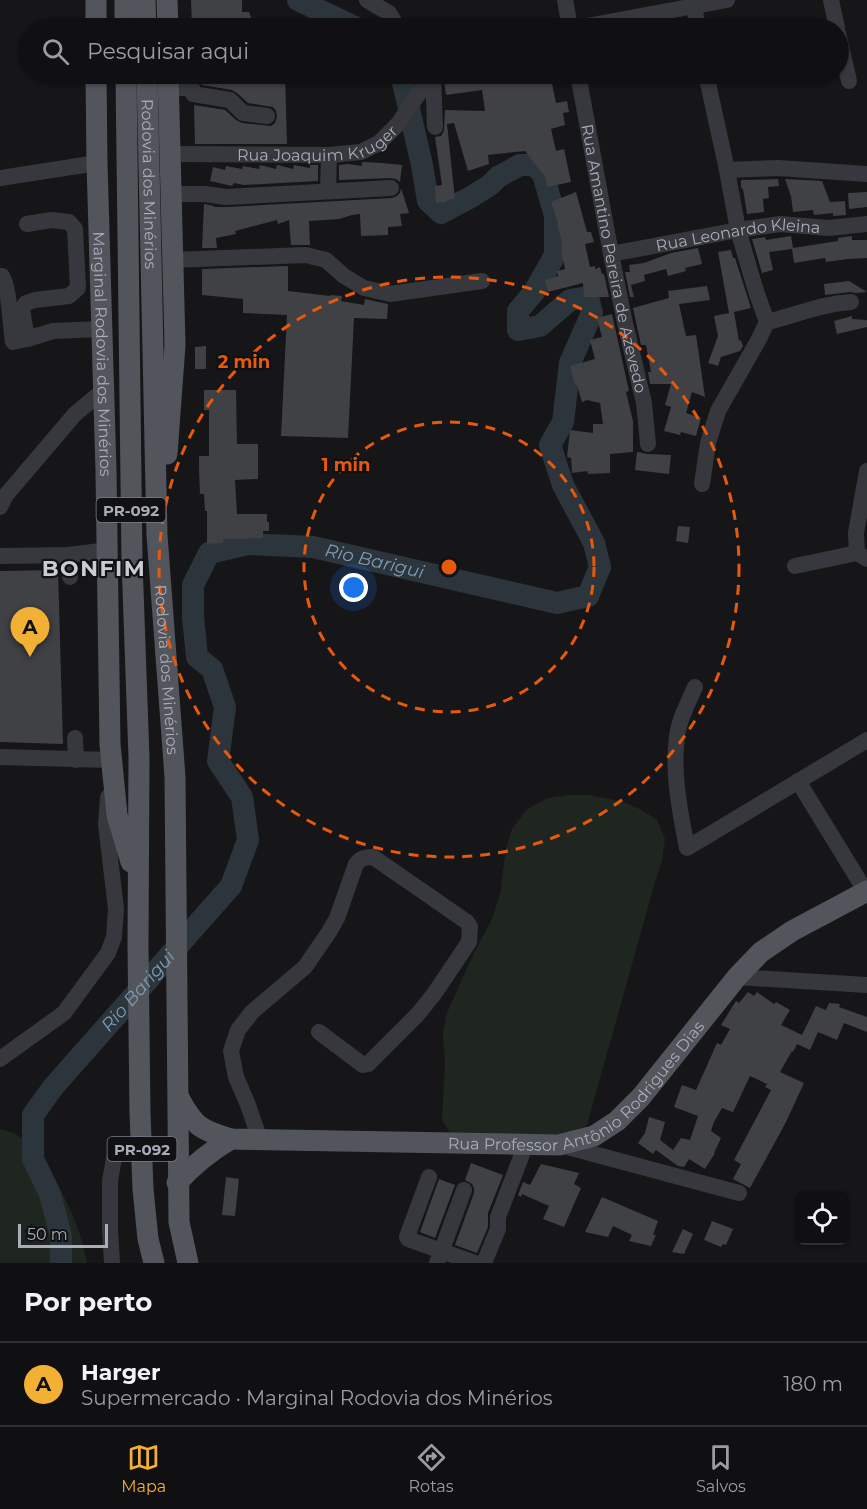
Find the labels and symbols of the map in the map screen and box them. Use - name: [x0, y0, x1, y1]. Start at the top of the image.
- street label: Rodovia dos Minérios: [138, 99, 161, 270]
- street label: Rua Joaquim Kruger: [237, 121, 401, 165]
- street label: Rua Amantino Pereira de Azevedo: [578, 122, 651, 395]
- street label: Rua Leonardo Kleina: [654, 214, 821, 255]
- street label: Marginal Rodovia dos Minérios: [89, 231, 116, 477]
- text: 2 min: [218, 351, 270, 373]
- text: 1 min: [322, 454, 370, 476]
- road number: PR-092: [96, 498, 166, 522]
- water label: Rio Barigui: [323, 539, 426, 583]
- district label: BONFIM: [42, 555, 146, 582]
- centre of rings: [439, 557, 459, 577]
- your location: [339, 573, 368, 602]
- street label: Rodovia dos Minérios: [151, 584, 183, 755]
- pin: A: [10, 608, 50, 657]
- water label: Rio Barigui: [96, 946, 180, 1036]
- street label: Rua Professor Antônio Rodrigues Dias: [448, 1017, 708, 1154]
- road number: PR-092: [108, 1137, 176, 1161]
- scale bar: [18, 1221, 108, 1248]

